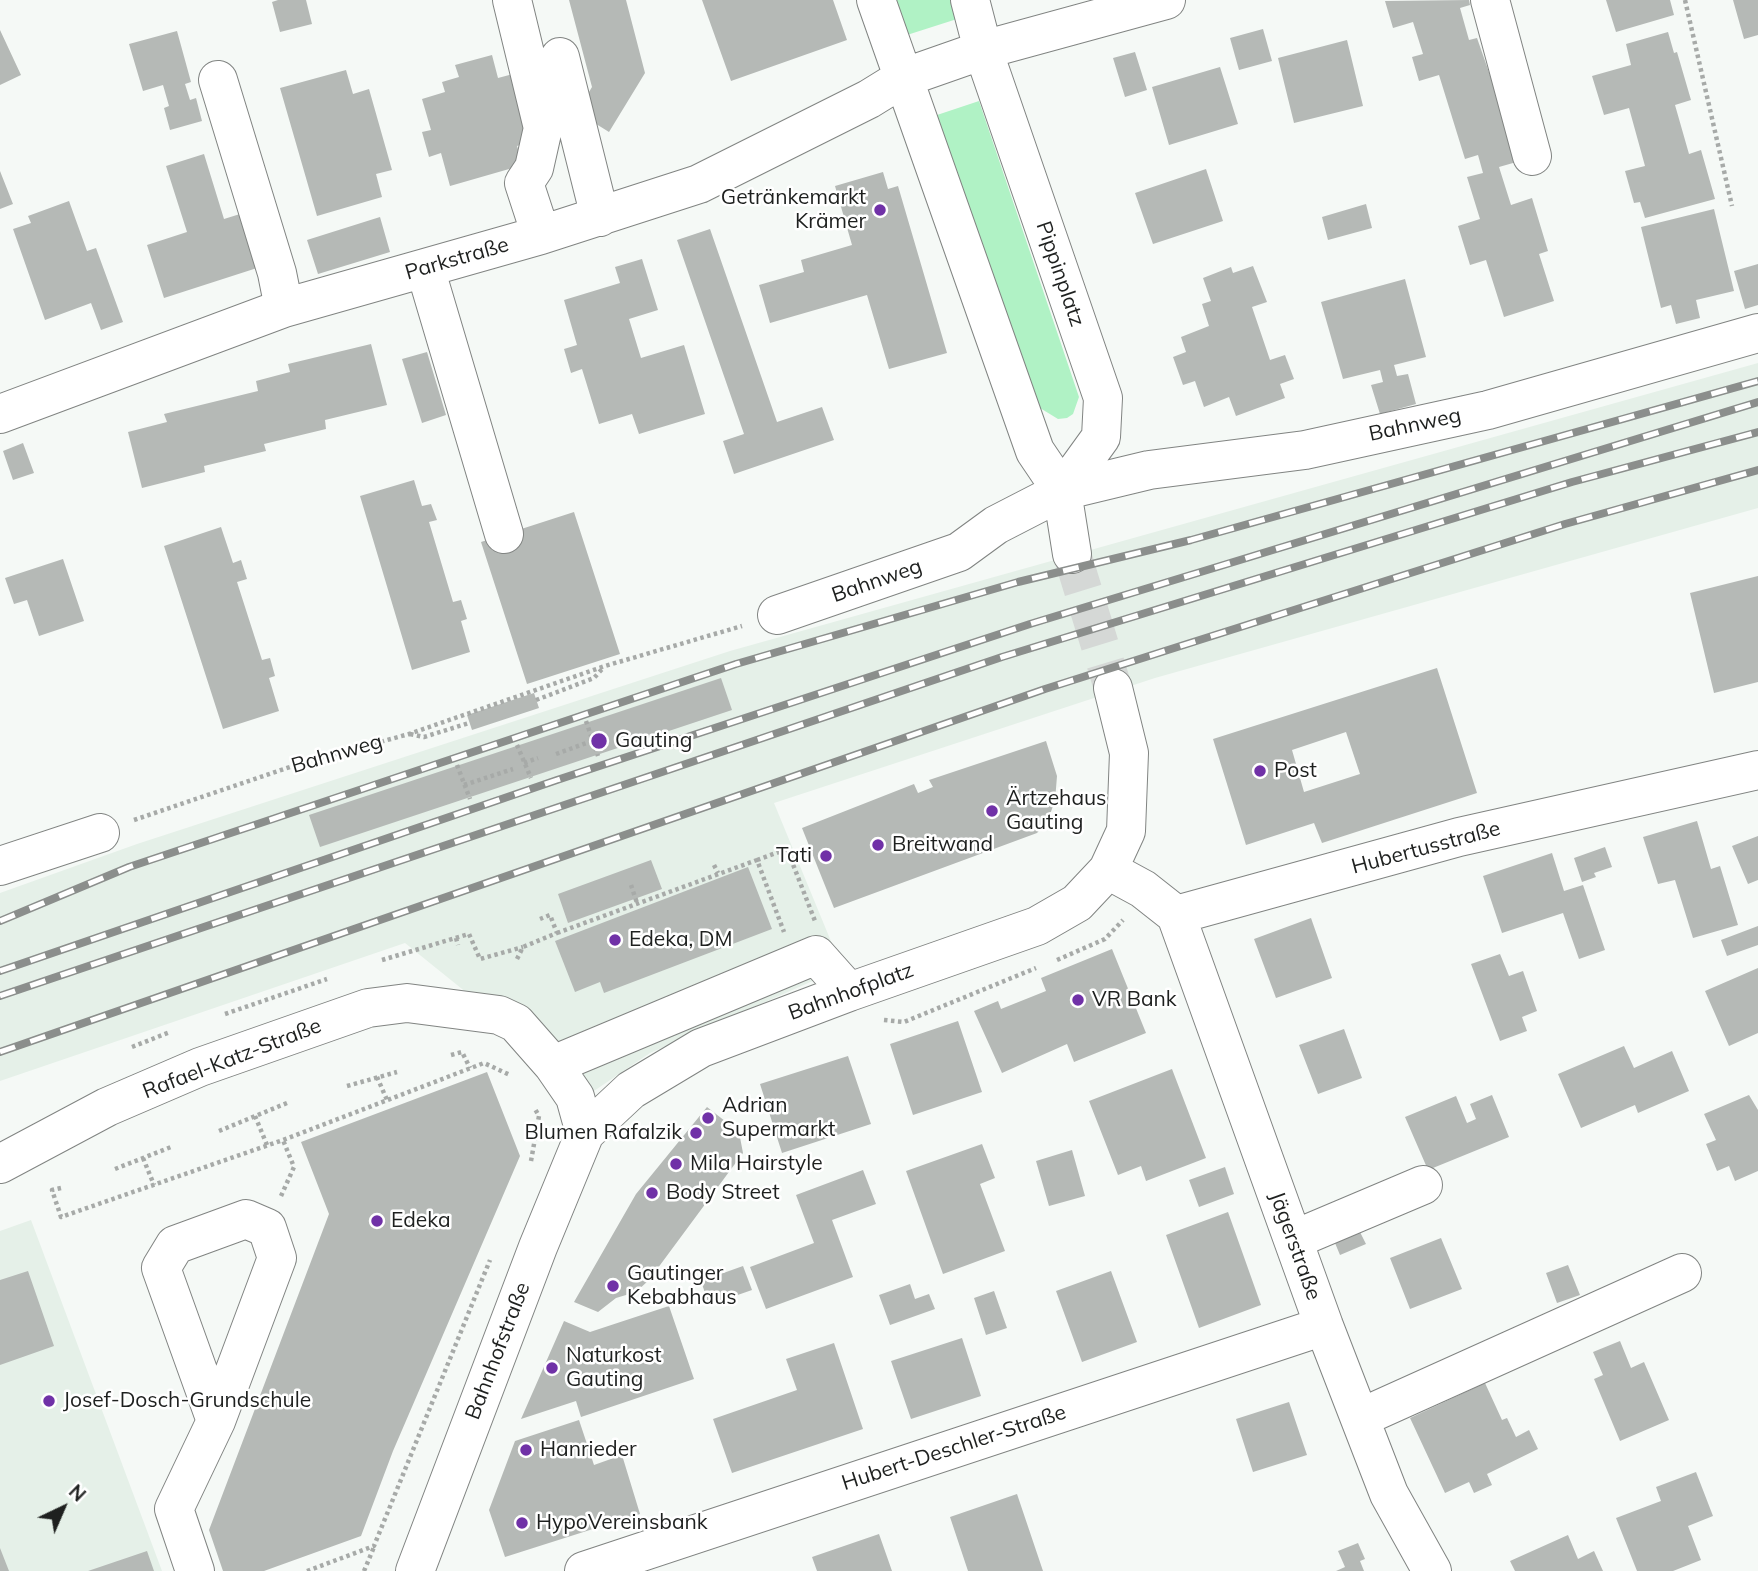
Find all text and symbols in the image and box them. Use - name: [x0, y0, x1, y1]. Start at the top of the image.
- place label: Getränkemarkt Krämer: [721, 185, 866, 235]
- marker: Getränkemarkt Krämer: [872, 202, 888, 218]
- street label: Pippinplatz: [1030, 218, 1090, 330]
- street label: Parkstraße: [402, 232, 512, 286]
- street label: Bahnweg: [1367, 403, 1463, 447]
- street label: Bahnweg: [829, 554, 925, 608]
- place label: Gauting: [615, 728, 692, 754]
- street label: Bahnweg: [289, 729, 385, 779]
- marker: Gauting: [589, 731, 609, 751]
- place label: Post: [1274, 758, 1317, 784]
- marker: Post: [1252, 763, 1268, 779]
- place label: Ärtzehaus Gauting: [1006, 786, 1107, 836]
- marker: Ärtzehaus Gauting: [984, 803, 1000, 819]
- street label: Hubertusstraße: [1349, 816, 1503, 880]
- place label: Breitwand: [892, 832, 993, 858]
- marker: Breitwand: [870, 837, 886, 853]
- place label: Tati: [776, 843, 812, 869]
- marker: Tati: [818, 848, 834, 864]
- place label: Edeka, DM: [629, 927, 733, 953]
- marker: Edeka, DM: [607, 932, 623, 948]
- street label: Bahnhofplatz: [785, 958, 917, 1026]
- place label: VR Bank: [1092, 987, 1177, 1013]
- marker: VR Bank: [1070, 992, 1086, 1008]
- street label: Rafael-Katz-Straße: [139, 1013, 325, 1105]
- place label: Adrian Supermarkt: [722, 1093, 835, 1143]
- marker: Adrian Supermarkt: [700, 1110, 716, 1126]
- place label: Blumen Rafalzik: [525, 1120, 682, 1146]
- marker: Blumen Rafalzik: [688, 1125, 704, 1141]
- place label: Mila Hairstyle: [690, 1151, 823, 1177]
- marker: Mila Hairstyle: [668, 1156, 684, 1172]
- place label: Body Street: [666, 1180, 780, 1206]
- marker: Body Street: [644, 1185, 660, 1201]
- street label: Jägerstraße: [1264, 1188, 1326, 1304]
- place label: Edeka: [391, 1208, 451, 1234]
- marker: Edeka: [369, 1213, 385, 1229]
- place label: Gautinger Kebabhaus: [627, 1261, 737, 1311]
- marker: Gautinger Kebabhaus: [605, 1278, 621, 1294]
- street label: Bahnhofstraße: [460, 1279, 536, 1423]
- place label: Naturkost Gauting: [566, 1343, 662, 1393]
- marker: Naturkost Gauting: [544, 1360, 560, 1376]
- place label: Josef-Dosch-Grundschule: [63, 1388, 311, 1414]
- marker: Josef-Dosch-Grundschule: [41, 1393, 57, 1409]
- street label: Hubert-Deschler-Straße: [839, 1400, 1069, 1496]
- place label: Hanrieder: [540, 1437, 637, 1463]
- marker: Hanrieder: [518, 1442, 534, 1458]
- north arrow: [28, 1473, 98, 1543]
- text: N: [64, 1479, 91, 1507]
- place label: HypoVereinsbank: [536, 1510, 708, 1536]
- marker: HypoVereinsbank: [514, 1515, 530, 1531]

